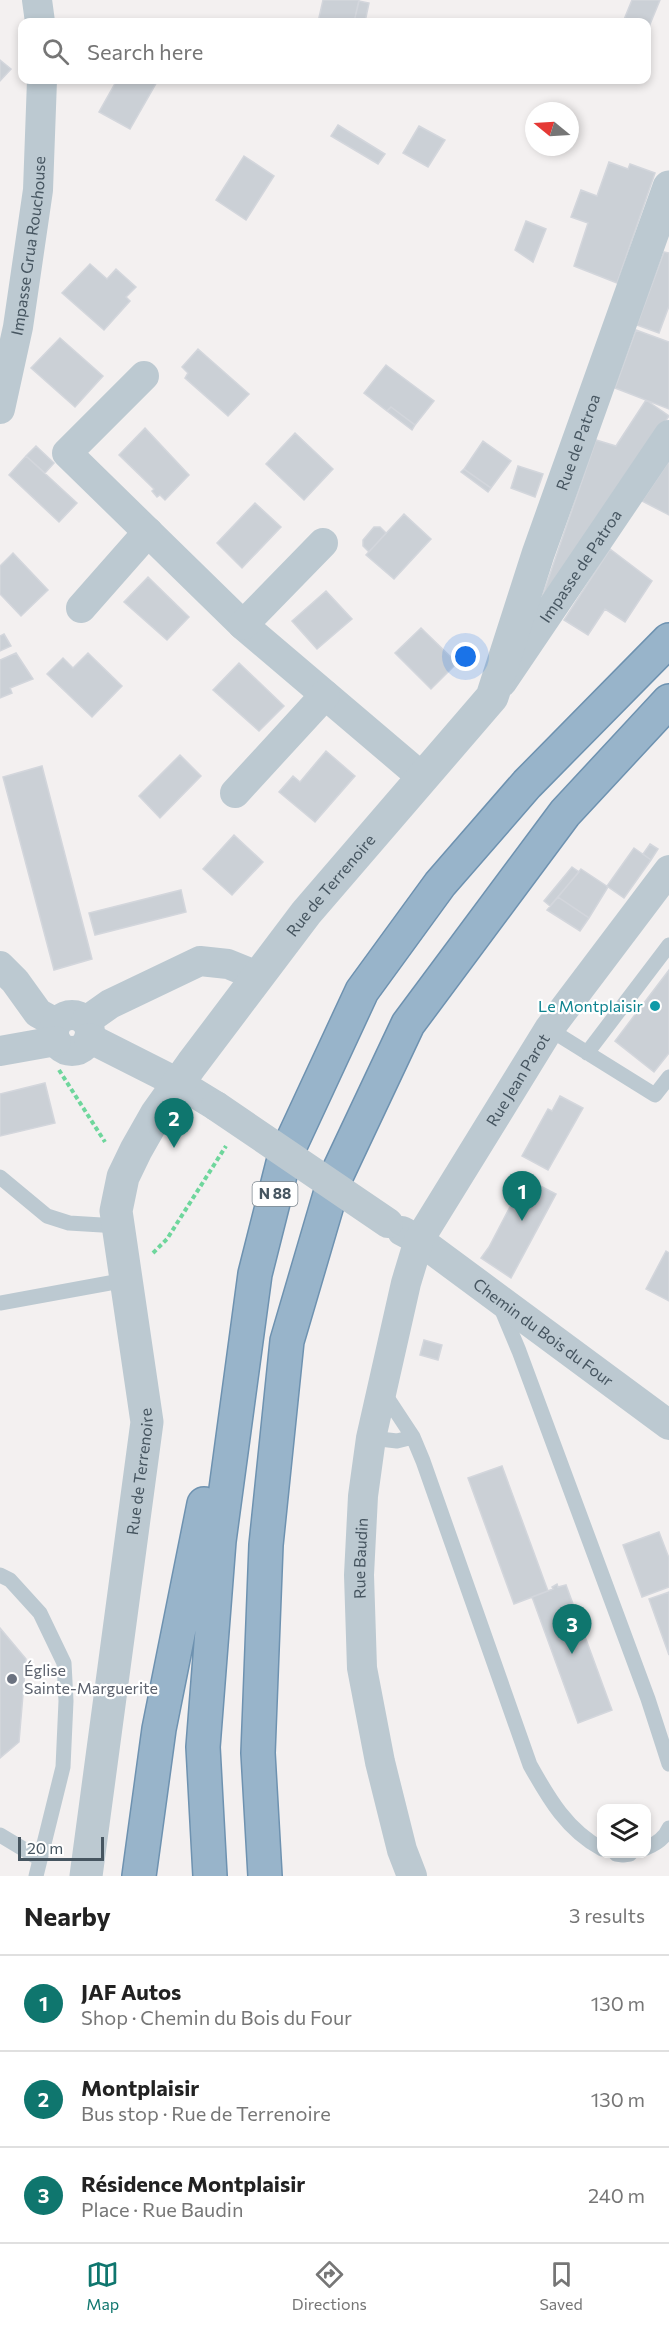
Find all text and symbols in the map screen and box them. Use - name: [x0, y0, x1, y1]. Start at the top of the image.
- search box: [18, 18, 651, 84]
- icon: search: [39, 35, 72, 68]
- text: Search here: [87, 38, 203, 65]
- north arrow: [525, 102, 579, 156]
- street label: Impasse Grua Rouchouse: [6, 156, 48, 337]
- street label: Rue de Patroa: [552, 391, 603, 493]
- street label: Impasse de Patroa: [535, 506, 625, 626]
- your location: [451, 642, 480, 671]
- street label: Rue de Terrenoire: [282, 830, 379, 940]
- place label: Le Montplaisir: [538, 996, 644, 1015]
- marker: Le Montplaisir: [648, 999, 662, 1013]
- street label: Rue Jean Parot: [482, 1029, 553, 1129]
- pin: 2: [154, 1098, 194, 1148]
- pin: 1: [502, 1172, 542, 1221]
- road number: N 88: [252, 1182, 298, 1206]
- street label: Chemin du Bois du Four: [470, 1274, 618, 1390]
- street label: Rue de Terrenoire: [122, 1407, 156, 1536]
- street label: Rue Baudin: [349, 1517, 371, 1599]
- pin: 3: [552, 1604, 592, 1654]
- place label: Église Sainte-Marguerite: [24, 1660, 158, 1697]
- marker: Église Sainte-Marguerite: [5, 1672, 19, 1686]
- map controls: [597, 1804, 651, 1858]
- button: layers: [597, 1804, 651, 1858]
- scale bar: [18, 1834, 104, 1862]
- text: 20 m: [27, 1838, 63, 1857]
- text: Nearby: [24, 1900, 111, 1931]
- text: 3 results: [569, 1903, 645, 1927]
- text: JAF Autos: [81, 1978, 181, 2005]
- text: 1: [39, 1991, 48, 2015]
- text: 130 m: [591, 1991, 645, 2015]
- text: Shop · Chemin du Bois du Four: [81, 2005, 352, 2029]
- text: Montplaisir: [81, 2074, 199, 2101]
- text: 2: [38, 2087, 49, 2111]
- text: 130 m: [591, 2087, 645, 2111]
- text: Bus stop · Rue de Terrenoire: [81, 2101, 331, 2125]
- text: Résidence Montplaisir: [81, 2170, 305, 2197]
- text: 3: [38, 2183, 49, 2207]
- text: 240 m: [588, 2183, 645, 2207]
- text: Place · Rue Baudin: [81, 2197, 243, 2221]
- tab: Map: [86, 2258, 119, 2313]
- tab: Directions: [292, 2258, 367, 2313]
- tab: Saved: [539, 2258, 583, 2313]

